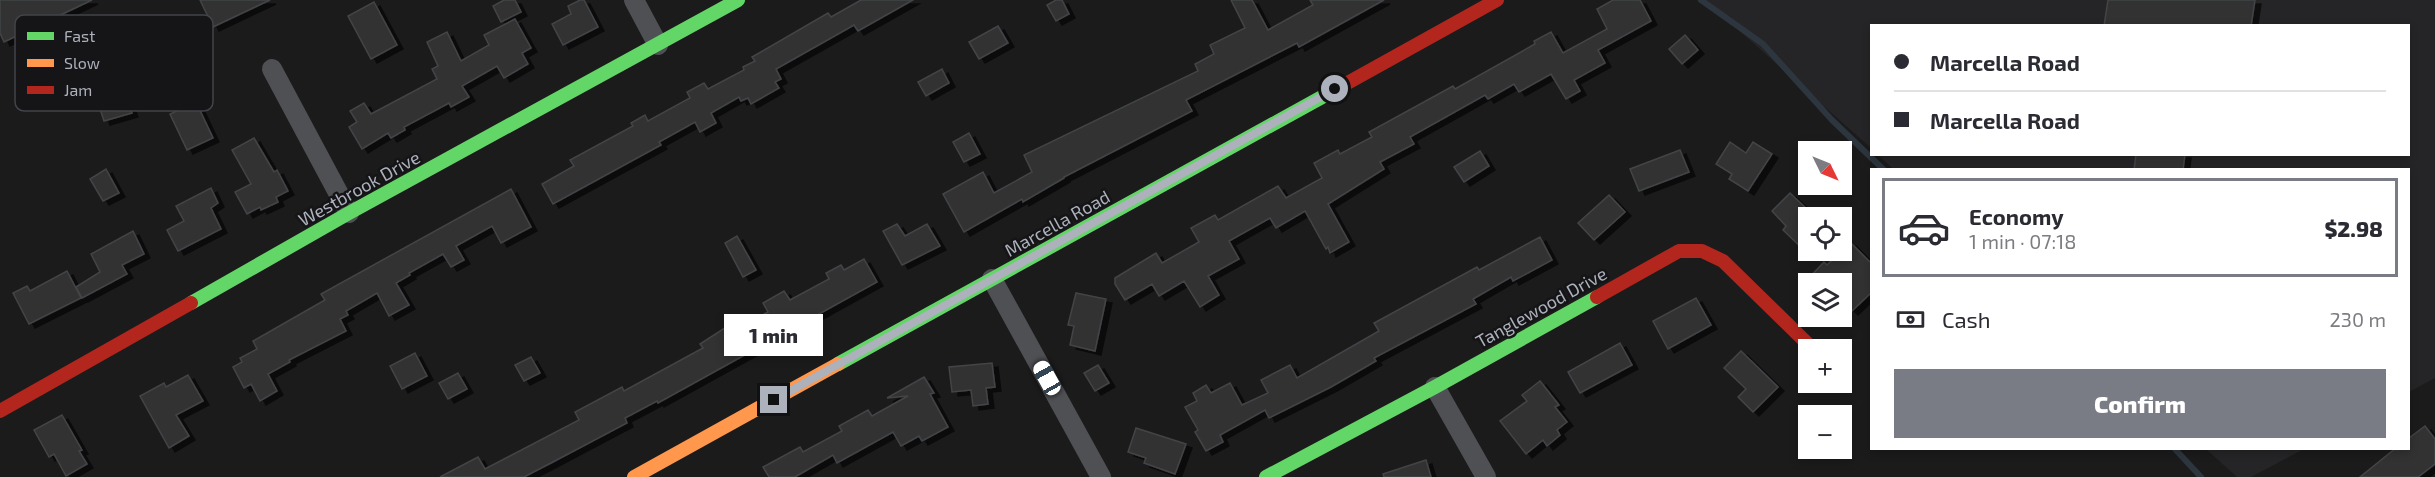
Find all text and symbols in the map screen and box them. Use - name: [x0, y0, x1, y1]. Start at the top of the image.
- legend: [15, 15, 213, 111]
- text: Fast: [64, 26, 95, 45]
- text: Marcella Road: [1930, 49, 2080, 75]
- text: Slow: [64, 53, 100, 72]
- route start: [1321, 75, 1348, 102]
- text: Jam: [64, 80, 92, 99]
- text: Marcella Road: [1930, 107, 2080, 133]
- north arrow: [1798, 141, 1852, 195]
- map controls: [1798, 141, 1852, 459]
- street label: Westbrook Drive: [294, 145, 424, 231]
- street label: Marcella Road: [1000, 185, 1114, 261]
- icon: car: [1897, 201, 1951, 255]
- text: Economy: [1969, 203, 2064, 229]
- button: locate: [1798, 207, 1852, 261]
- text: $2.98: [2324, 215, 2383, 241]
- text: 1 min · 07:18: [1969, 229, 2076, 253]
- street label: Tanglewood Drive: [1472, 262, 1610, 352]
- button: layers: [1798, 273, 1852, 327]
- icon: cash: [1894, 303, 1927, 336]
- text: Cash: [1942, 306, 1991, 332]
- text: 230 m: [2330, 307, 2386, 331]
- callout: 1 min: [724, 313, 824, 355]
- text: 1 min: [749, 323, 798, 347]
- button: +: [1798, 339, 1852, 393]
- car: [1030, 358, 1064, 398]
- button: Confirm: [1894, 369, 2386, 438]
- route end: [760, 386, 787, 413]
- button: −: [1798, 405, 1852, 459]

